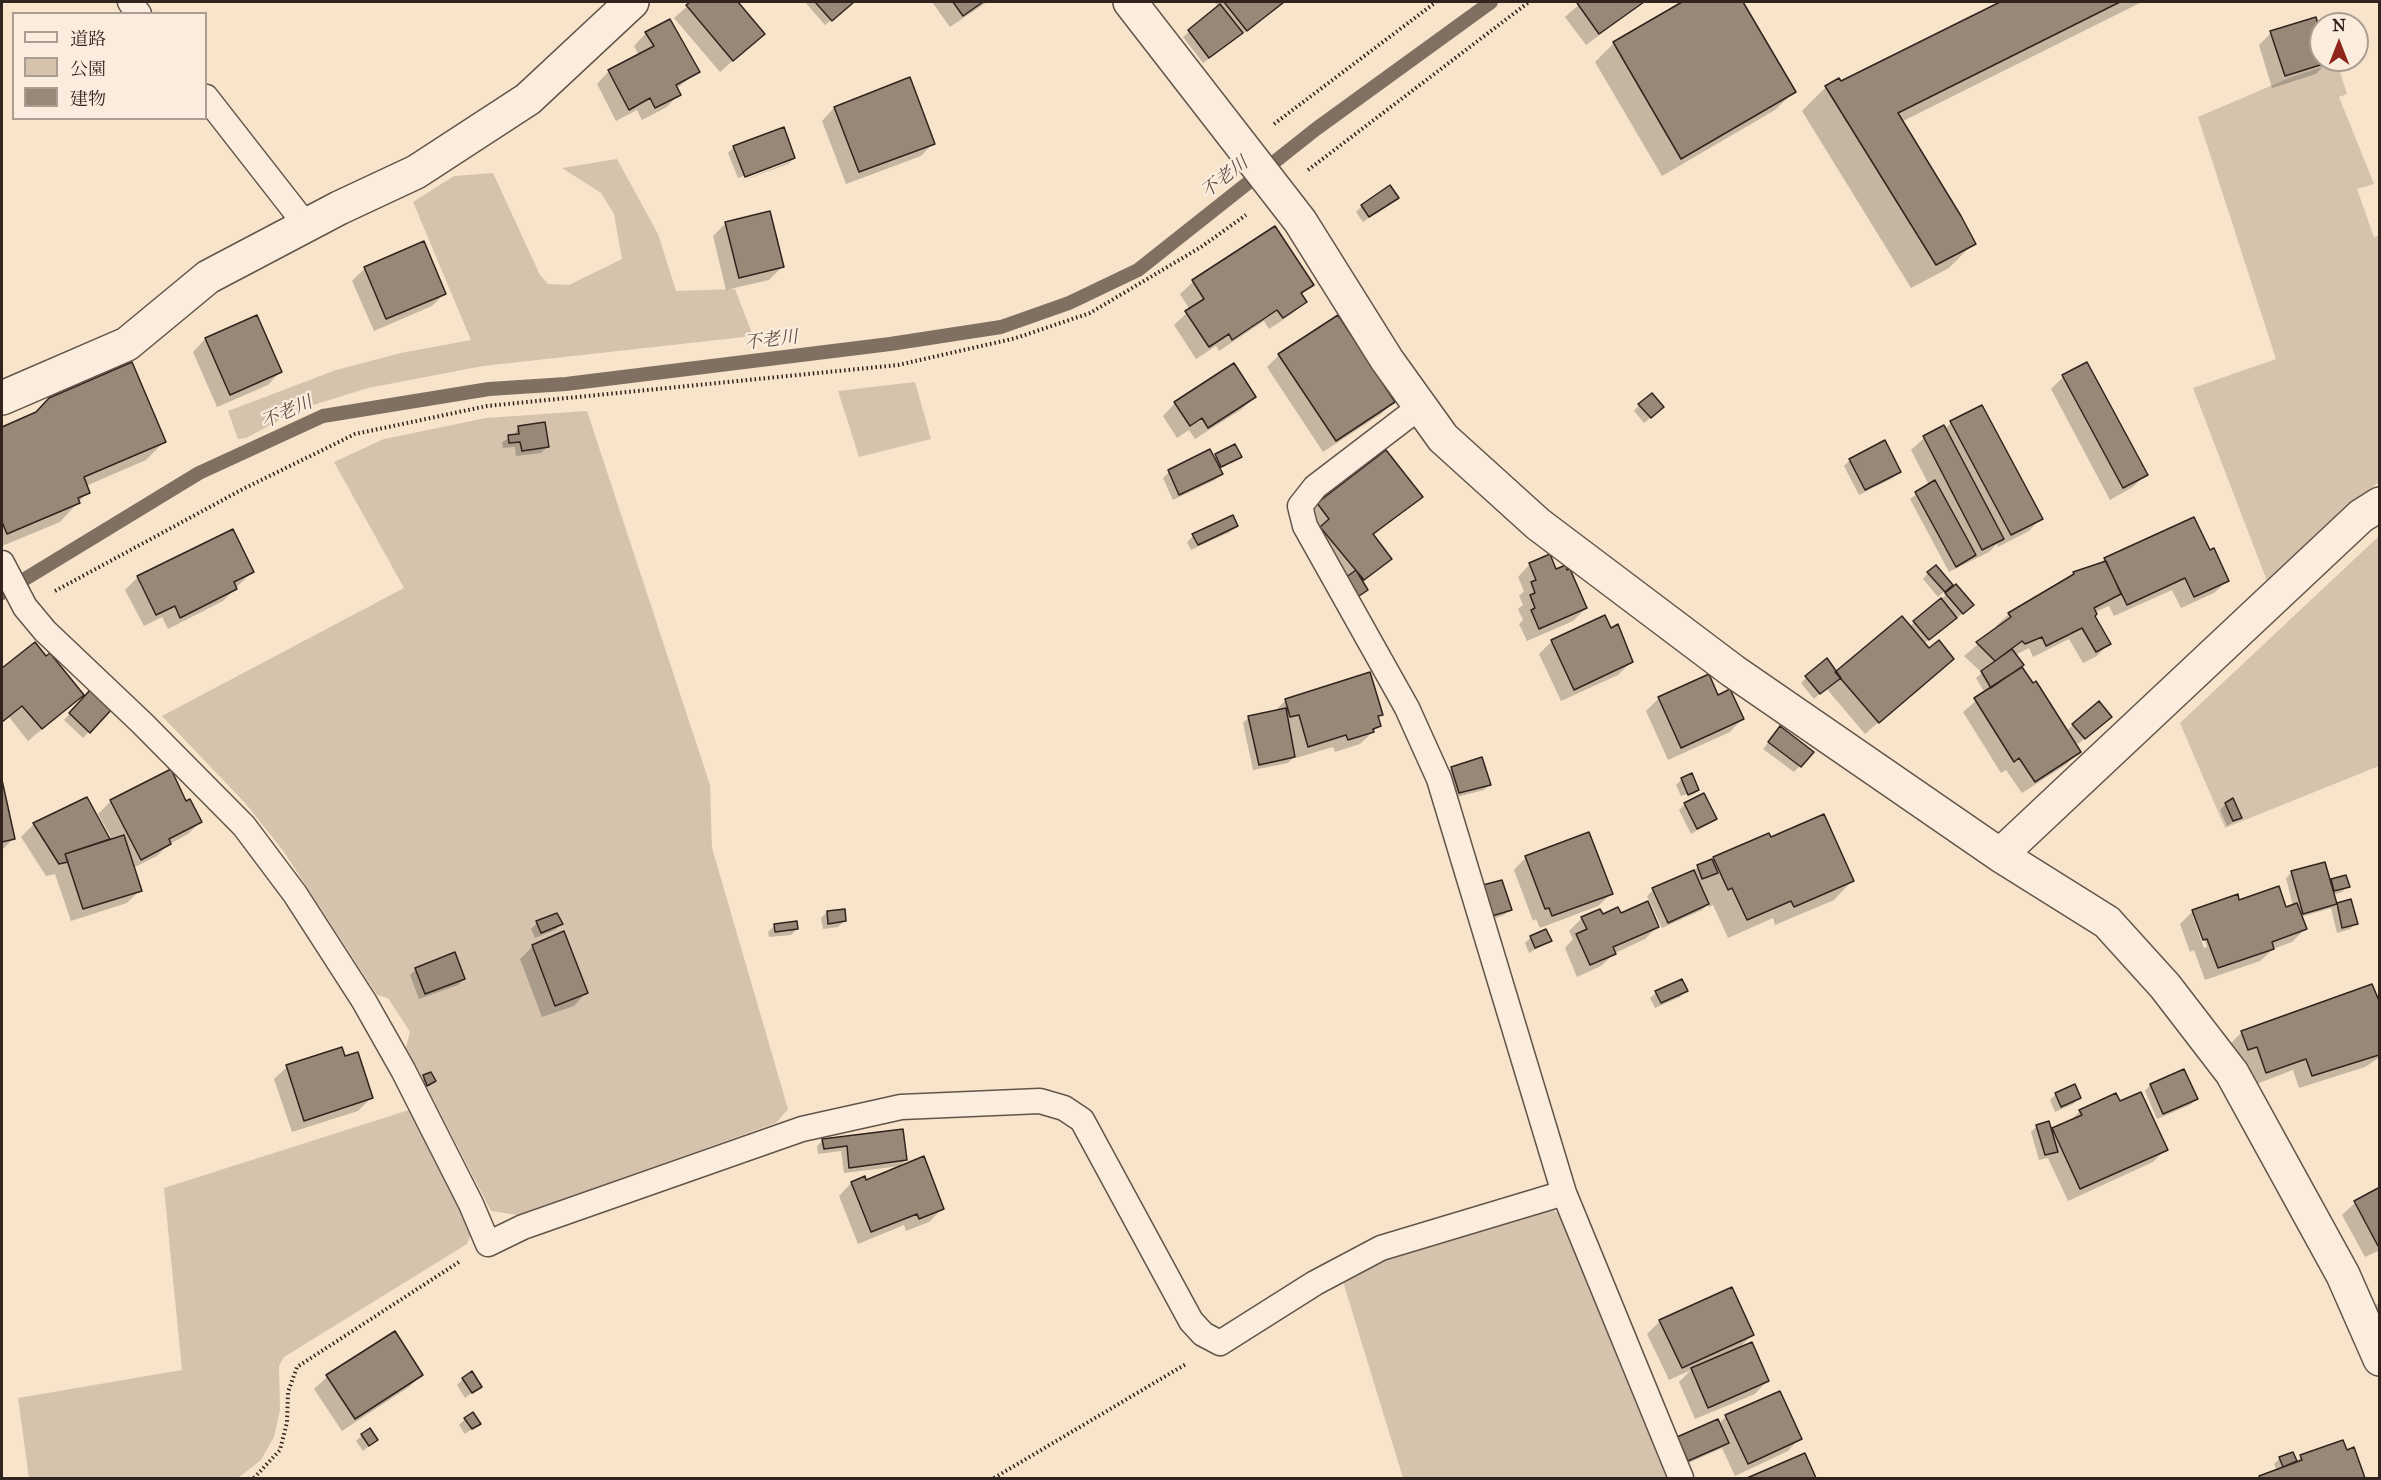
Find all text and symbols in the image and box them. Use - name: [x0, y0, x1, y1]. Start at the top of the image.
- legend: [12, 12, 207, 120]
- north arrow: [2309, 12, 2369, 72]
- text: N: [2332, 16, 2346, 35]
- text: 道路: [70, 28, 106, 50]
- text: 公園: [70, 58, 106, 80]
- text: 建物: [70, 88, 106, 110]
- water label: 不老川: [1197, 153, 1253, 203]
- water label: 不老川: [743, 327, 799, 355]
- water label: 不老川: [258, 392, 316, 434]

